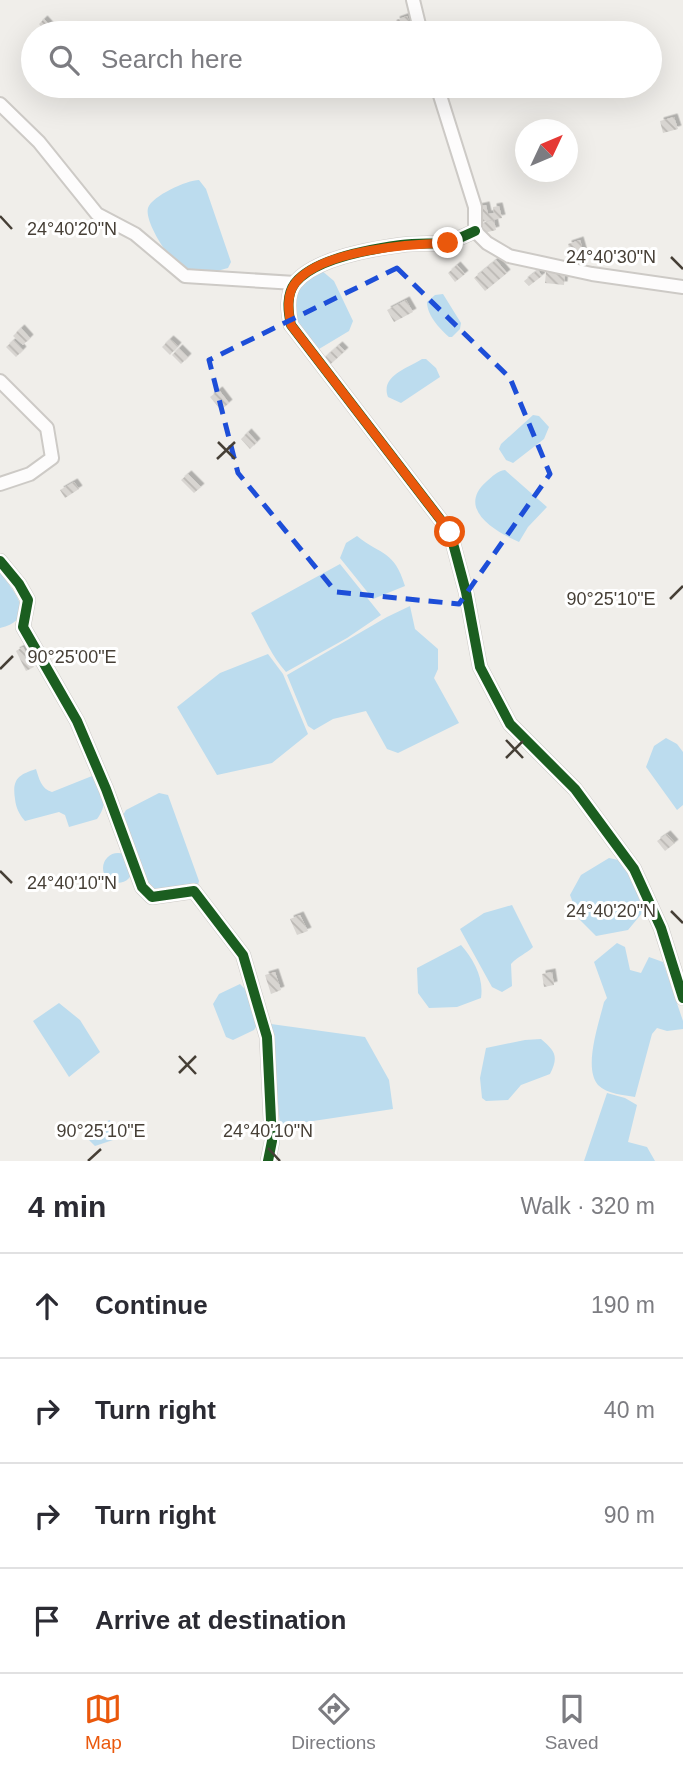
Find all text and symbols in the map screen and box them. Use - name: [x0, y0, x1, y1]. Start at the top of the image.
- search box: [21, 21, 662, 98]
- icon: search: [45, 41, 83, 79]
- text: Search here: [101, 44, 243, 74]
- north arrow: [515, 119, 578, 182]
- text: 24°40'20"N: [27, 219, 117, 239]
- route end: [432, 227, 463, 258]
- text: 24°40'30"N: [566, 247, 656, 267]
- route start: [434, 516, 465, 547]
- text: 90°25'10"E: [566, 589, 656, 609]
- text: 90°25'00"E: [27, 647, 117, 667]
- text: 24°40'10"N: [27, 873, 117, 893]
- text: 24°40'20"N: [566, 901, 656, 921]
- text: 90°25'10"E: [56, 1121, 146, 1141]
- text: 24°40'10"N: [223, 1121, 313, 1141]
- text: 4 min: [28, 1190, 106, 1223]
- text: Walk · 320 m: [520, 1193, 655, 1219]
- icon: ahead: [28, 1287, 66, 1325]
- text: Continue: [95, 1290, 208, 1320]
- text: 190 m: [591, 1292, 655, 1318]
- icon: right: [28, 1392, 66, 1430]
- text: Turn right: [95, 1395, 216, 1425]
- text: 40 m: [604, 1397, 655, 1423]
- icon: right: [28, 1497, 66, 1535]
- text: Turn right: [95, 1500, 216, 1530]
- text: 90 m: [604, 1502, 655, 1528]
- icon: arrive: [28, 1602, 66, 1640]
- text: Arrive at destination: [95, 1605, 346, 1635]
- tab: Map: [84, 1690, 122, 1754]
- tab: Directions: [291, 1690, 376, 1754]
- tab: Saved: [545, 1690, 599, 1754]

